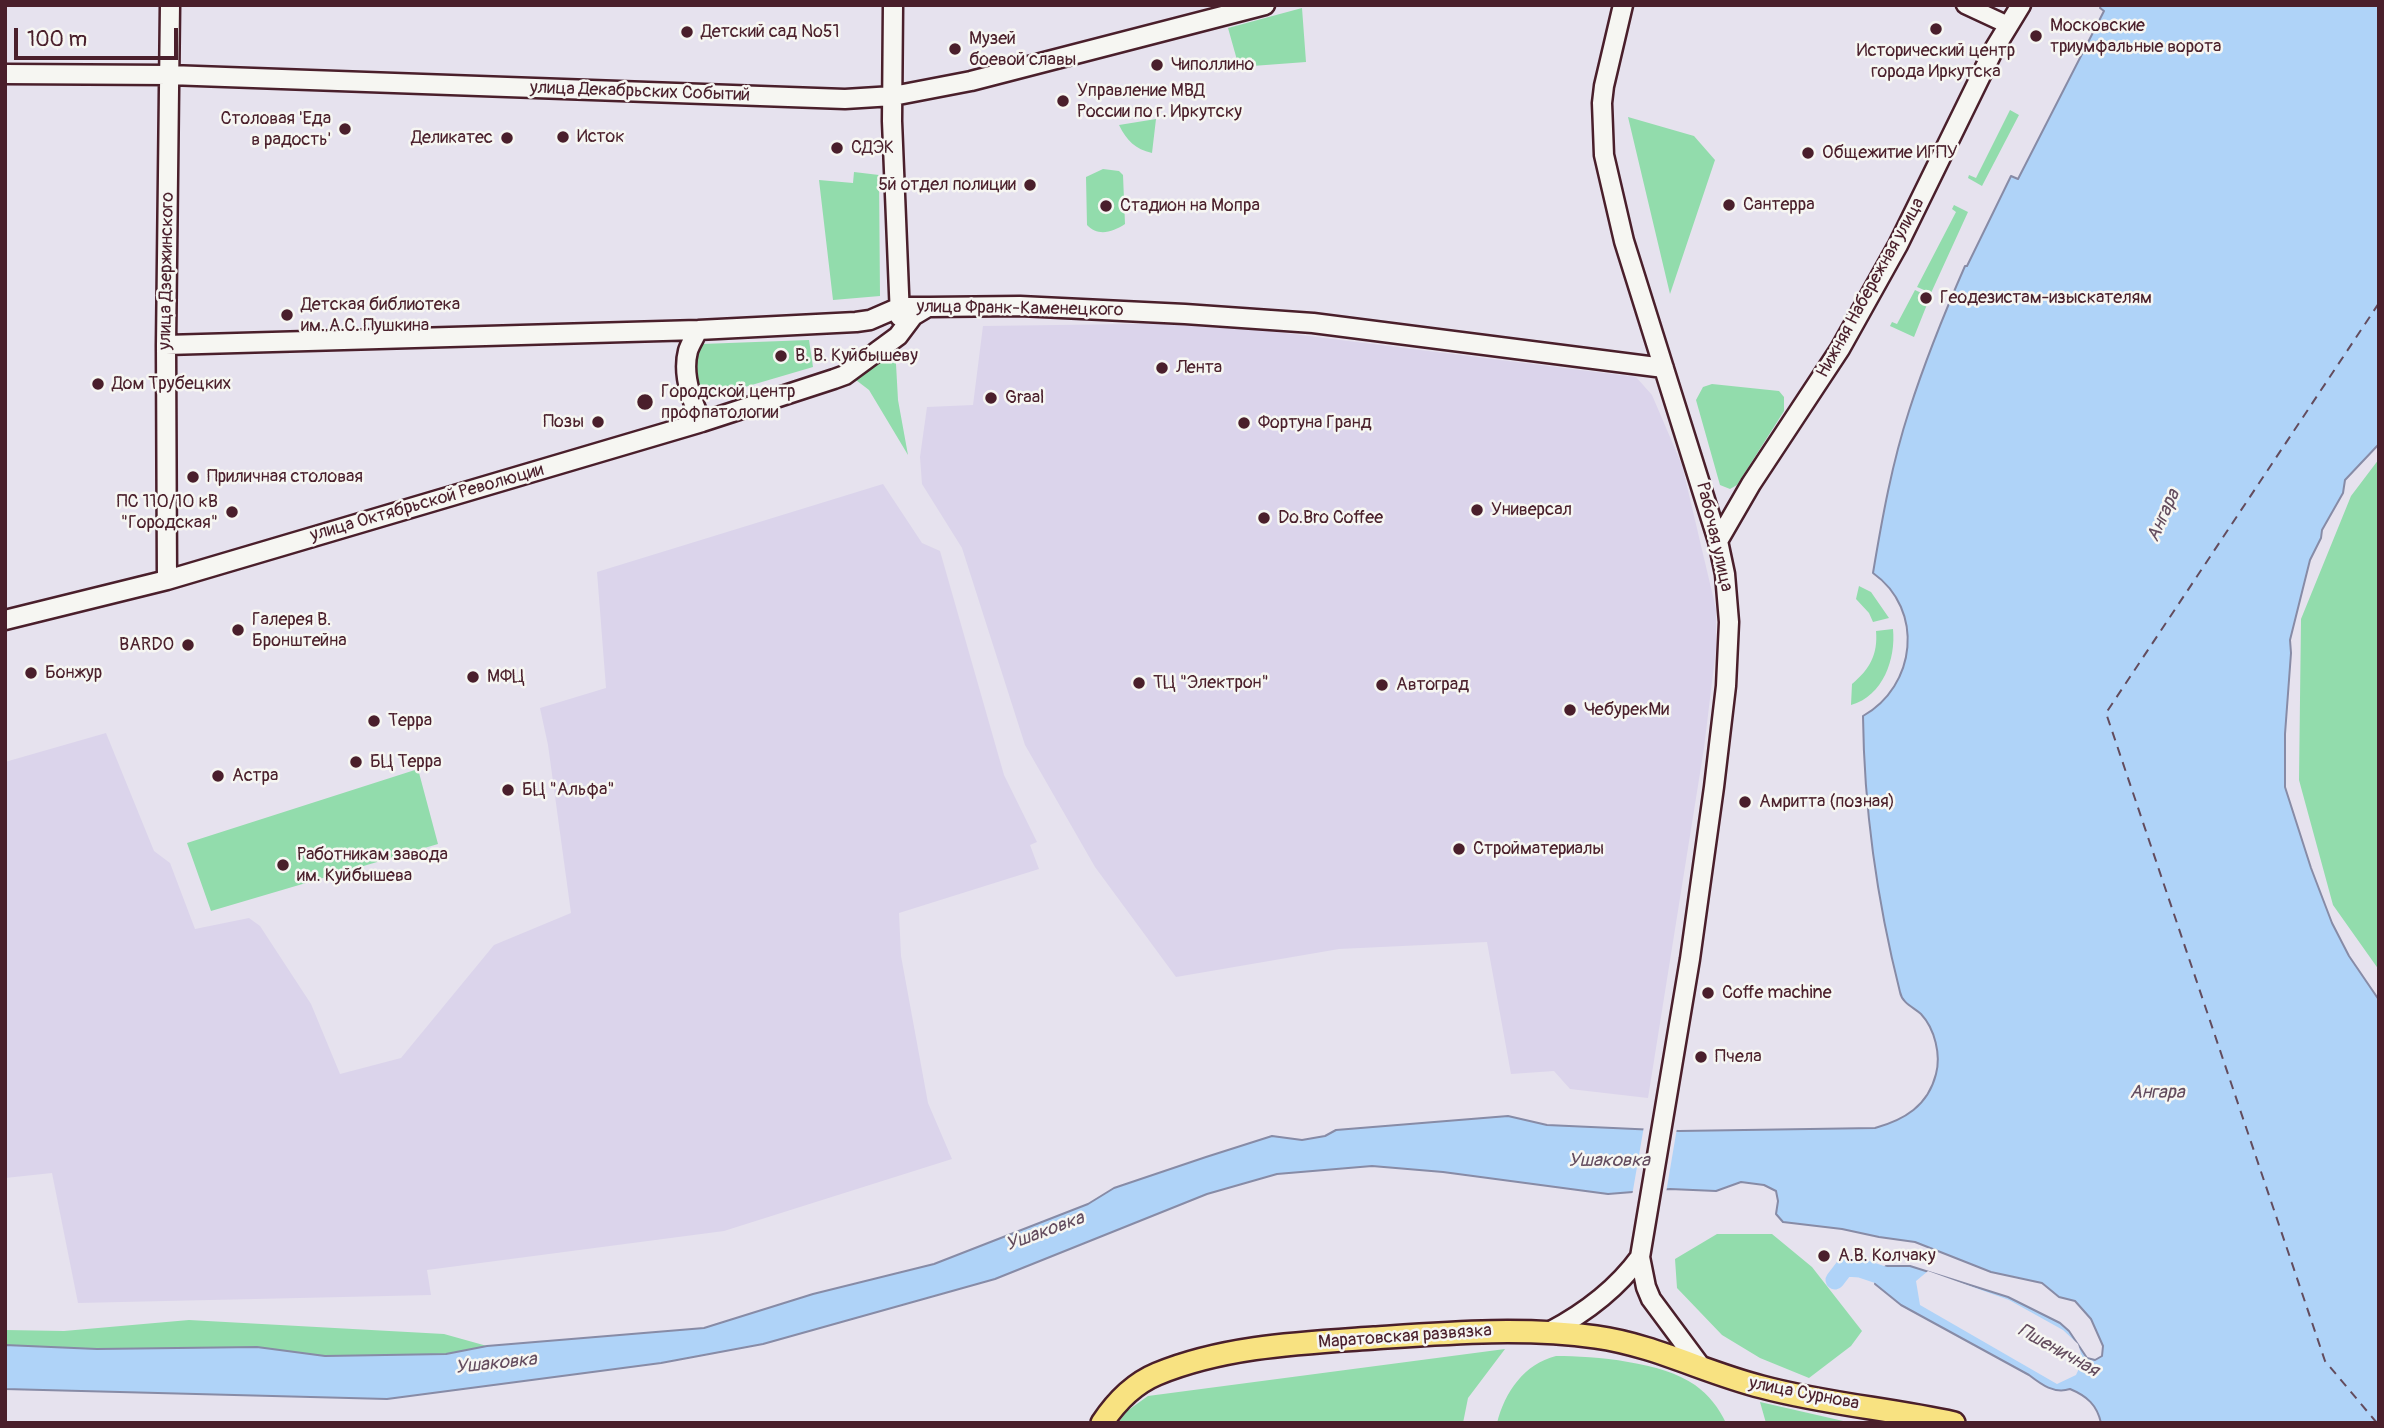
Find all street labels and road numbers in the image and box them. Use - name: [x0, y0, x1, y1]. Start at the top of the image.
- street label: улица Декабрьских Событий: [530, 77, 750, 107]
- street label: улица Дзержинского: [155, 192, 179, 350]
- street label: Нижняя Набережная улица: [1812, 194, 1930, 382]
- street label: улица Франк-Каменецкого: [916, 296, 1124, 322]
- street label: улица Октябрьской Революции: [308, 459, 546, 547]
- street label: Рабочая улица: [1691, 480, 1737, 594]
- street label: Маратовская развязка: [1317, 1320, 1493, 1354]
- street label: улица Сурнова: [1747, 1373, 1861, 1415]

